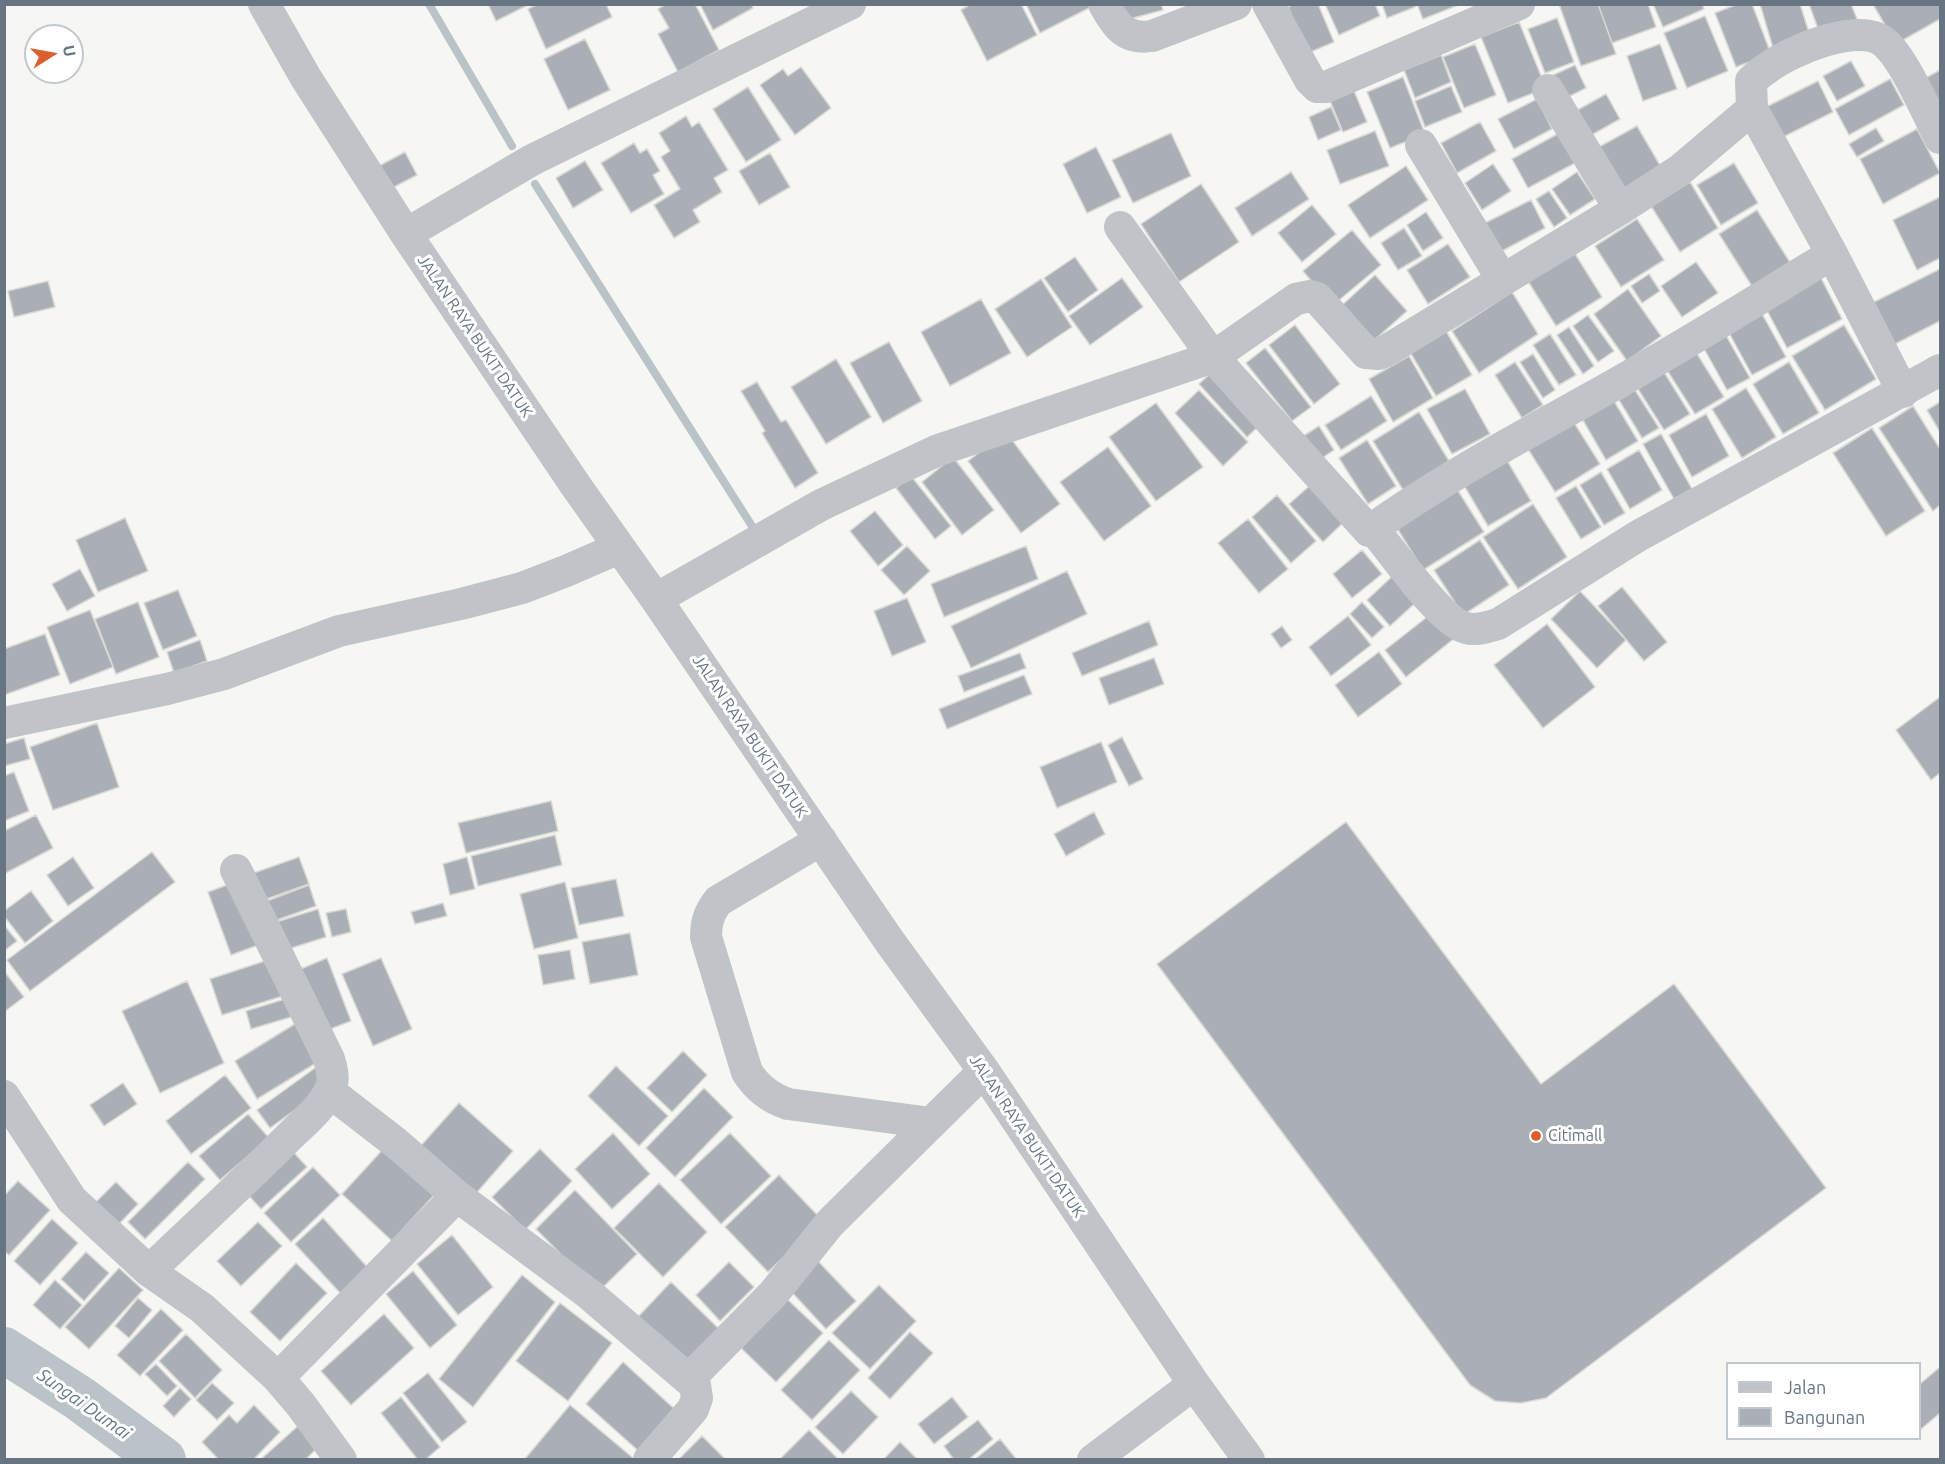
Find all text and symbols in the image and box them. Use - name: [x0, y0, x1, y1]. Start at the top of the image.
- north arrow: [24, 24, 84, 84]
- text: U: [60, 44, 80, 58]
- street label: JALAN RAYA BUKIT DATUK: [413, 251, 537, 421]
- street label: JALAN RAYA BUKIT DATUK: [688, 651, 812, 821]
- street label: JALAN RAYA BUKIT DATUK: [965, 1051, 1089, 1221]
- place label: Citimall: [1548, 1126, 1602, 1146]
- marker: Citimall: [1529, 1129, 1543, 1143]
- legend: [1726, 1362, 1921, 1440]
- water label: Sungai Dumai: [33, 1364, 135, 1444]
- text: Jalan: [1784, 1377, 1826, 1397]
- text: Bangunan: [1784, 1407, 1865, 1427]

